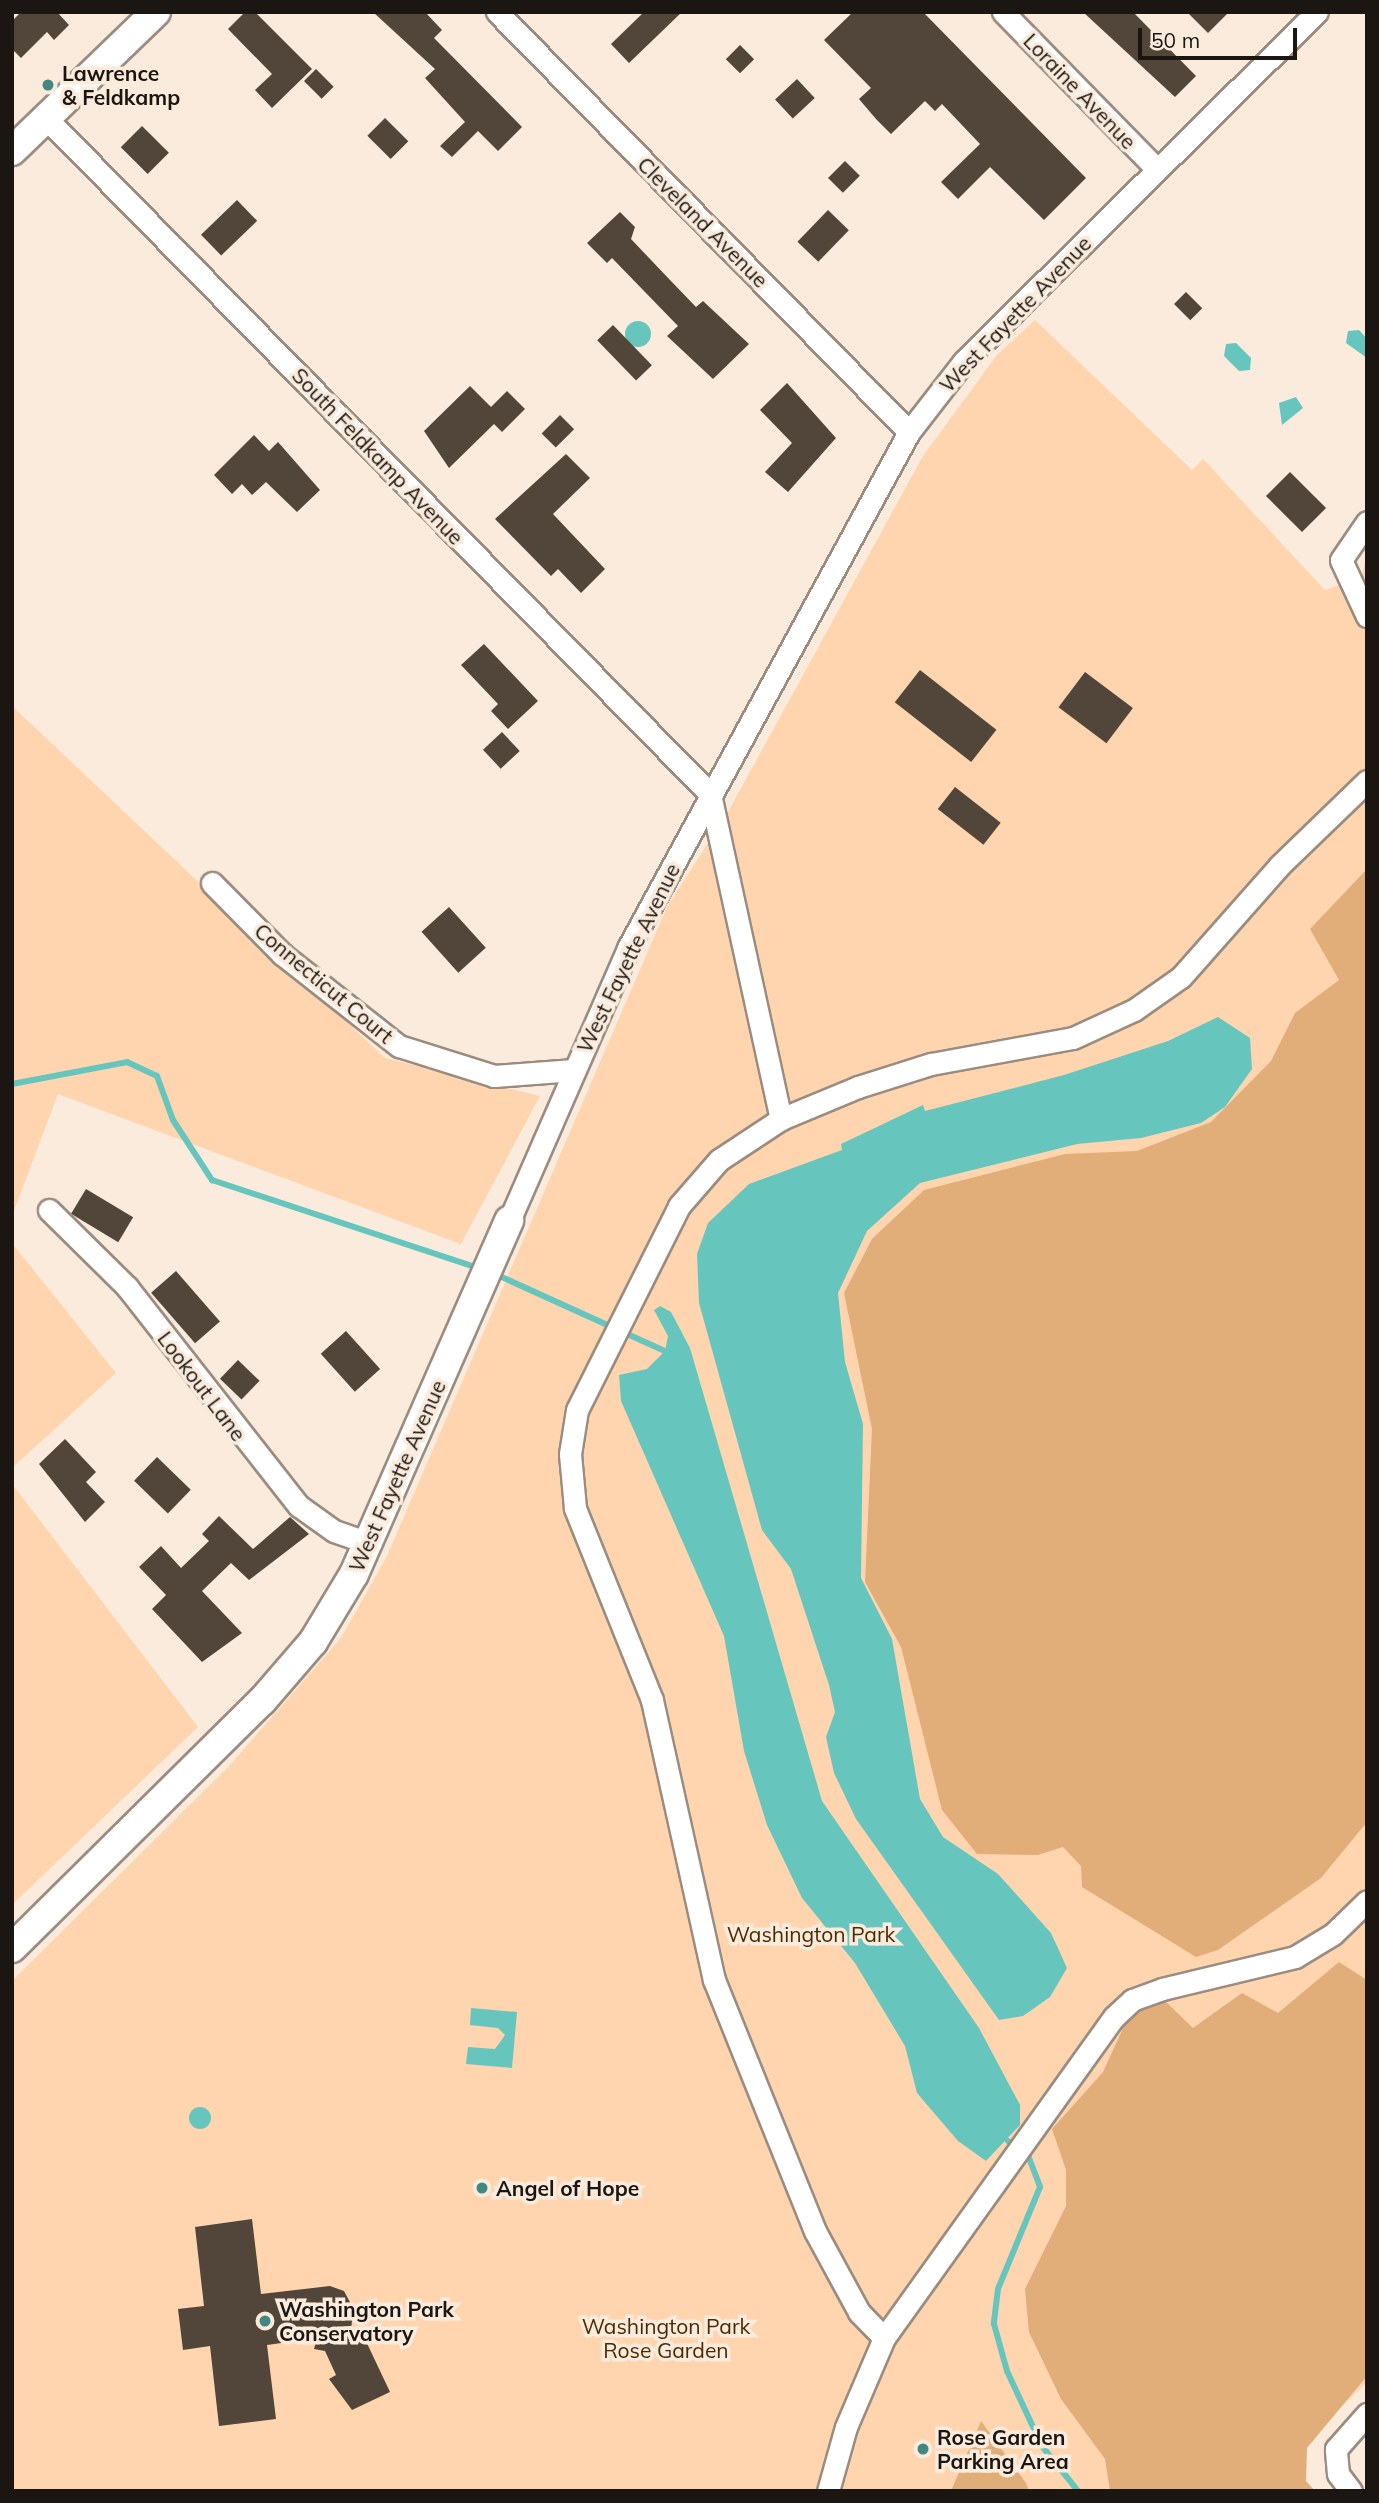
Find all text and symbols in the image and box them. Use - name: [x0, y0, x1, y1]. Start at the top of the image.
- scale bar: [1141, 14, 1300, 58]
- text: 50 m: [1151, 27, 1200, 53]
- street label: Loraine Avenue: [1019, 28, 1141, 154]
- place label: Lawrence & Feldkamp: [62, 60, 180, 110]
- marker: Lawrence & Feldkamp: [40, 77, 56, 93]
- street label: Cleveland Avenue: [632, 151, 774, 293]
- street label: West Fayette Avenue: [934, 231, 1096, 397]
- street label: South Feldkamp Avenue: [287, 362, 469, 550]
- street label: West Fayette Avenue: [571, 859, 685, 1057]
- street label: Connecticut Court: [250, 918, 398, 1048]
- street label: Lookout Lane: [153, 1326, 251, 1446]
- street label: West Fayette Avenue: [343, 1376, 451, 1576]
- park label: Washington Park: [727, 1921, 895, 1947]
- place label: Angel of Hope: [496, 2175, 639, 2201]
- marker: Angel of Hope: [474, 2180, 490, 2196]
- place label: Washington Park Conservatory: [279, 2296, 454, 2346]
- marker: Washington Park Conservatory: [257, 2313, 273, 2329]
- park label: Washington Park Rose Garden: [582, 2313, 750, 2363]
- place label: Rose Garden Parking Area: [937, 2424, 1069, 2474]
- marker: Rose Garden Parking Area: [915, 2441, 931, 2457]

